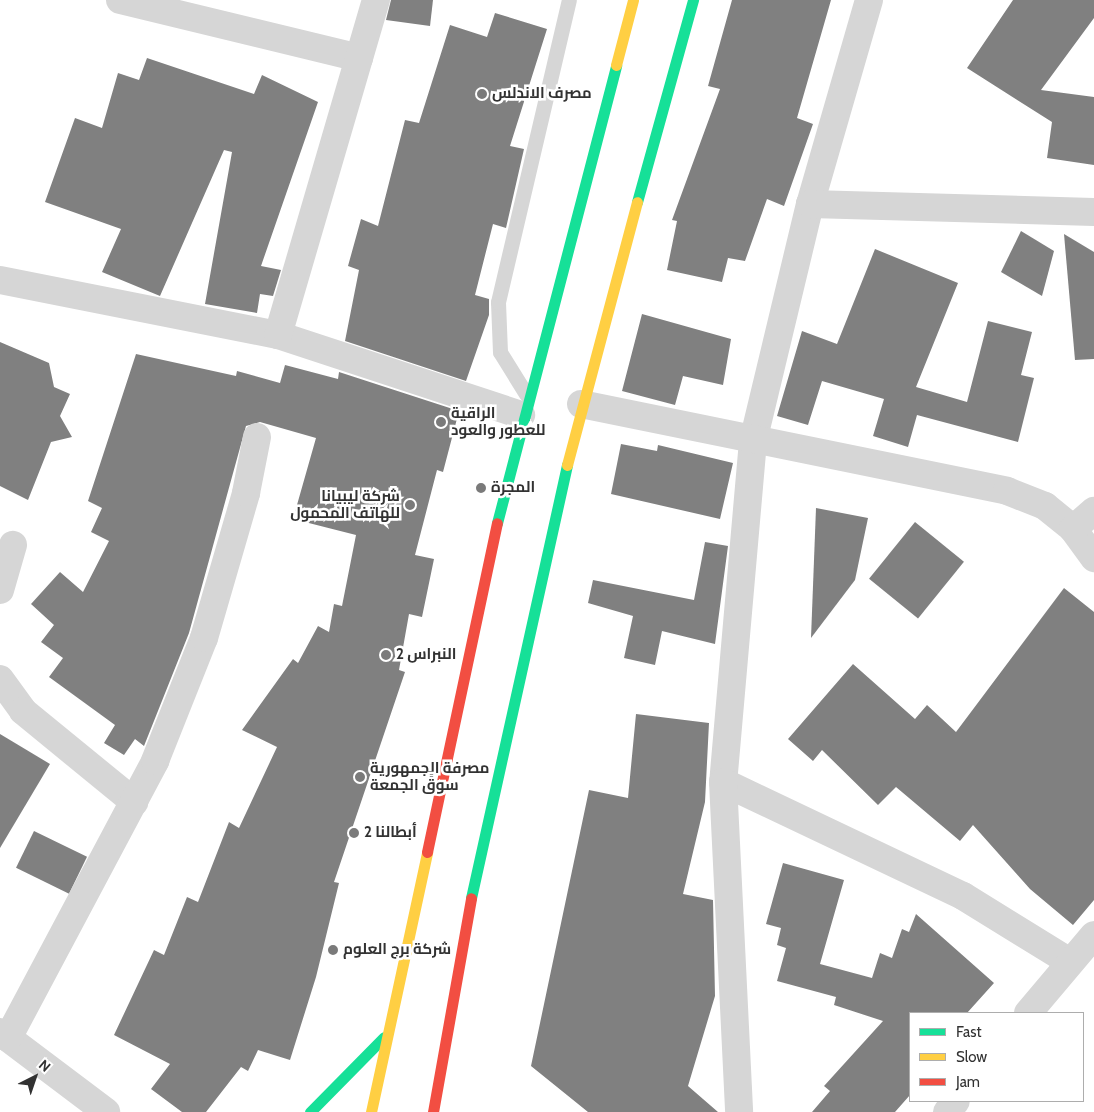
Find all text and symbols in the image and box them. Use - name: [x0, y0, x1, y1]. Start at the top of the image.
- place label: مصرف الاندلس: [492, 85, 592, 103]
- marker: مصرف الاندلس: [476, 88, 488, 100]
- place label: الراقية للعطور والعود: [451, 404, 546, 439]
- marker: الراقية للعطور والعود: [435, 416, 447, 428]
- place label: المجرة: [491, 479, 535, 497]
- marker: المجرة: [475, 482, 487, 494]
- place label: شركة ليبيانا للهاتف المحمول: [290, 487, 400, 522]
- marker: شركة ليبيانا للهاتف المحمول: [404, 499, 416, 511]
- place label: النبراس 2: [396, 646, 456, 664]
- marker: النبراس 2: [380, 649, 392, 661]
- place label: مصرفة الجمهورية سوقً الجمعة: [370, 759, 489, 794]
- marker: مصرفة الجمهورية سوقً الجمعة: [354, 771, 366, 783]
- place label: أبطالنا 2: [364, 824, 417, 842]
- marker: أبطالنا 2: [348, 827, 360, 839]
- place label: شركة برج العلوم: [343, 941, 451, 959]
- marker: شركة برج العلوم: [327, 944, 339, 956]
- legend: [909, 1012, 1084, 1102]
- text: Fast: [956, 1023, 981, 1041]
- text: Slow: [956, 1048, 987, 1066]
- north arrow: [10, 1052, 60, 1102]
- text: N: [35, 1056, 54, 1076]
- text: Jam: [956, 1073, 980, 1091]

